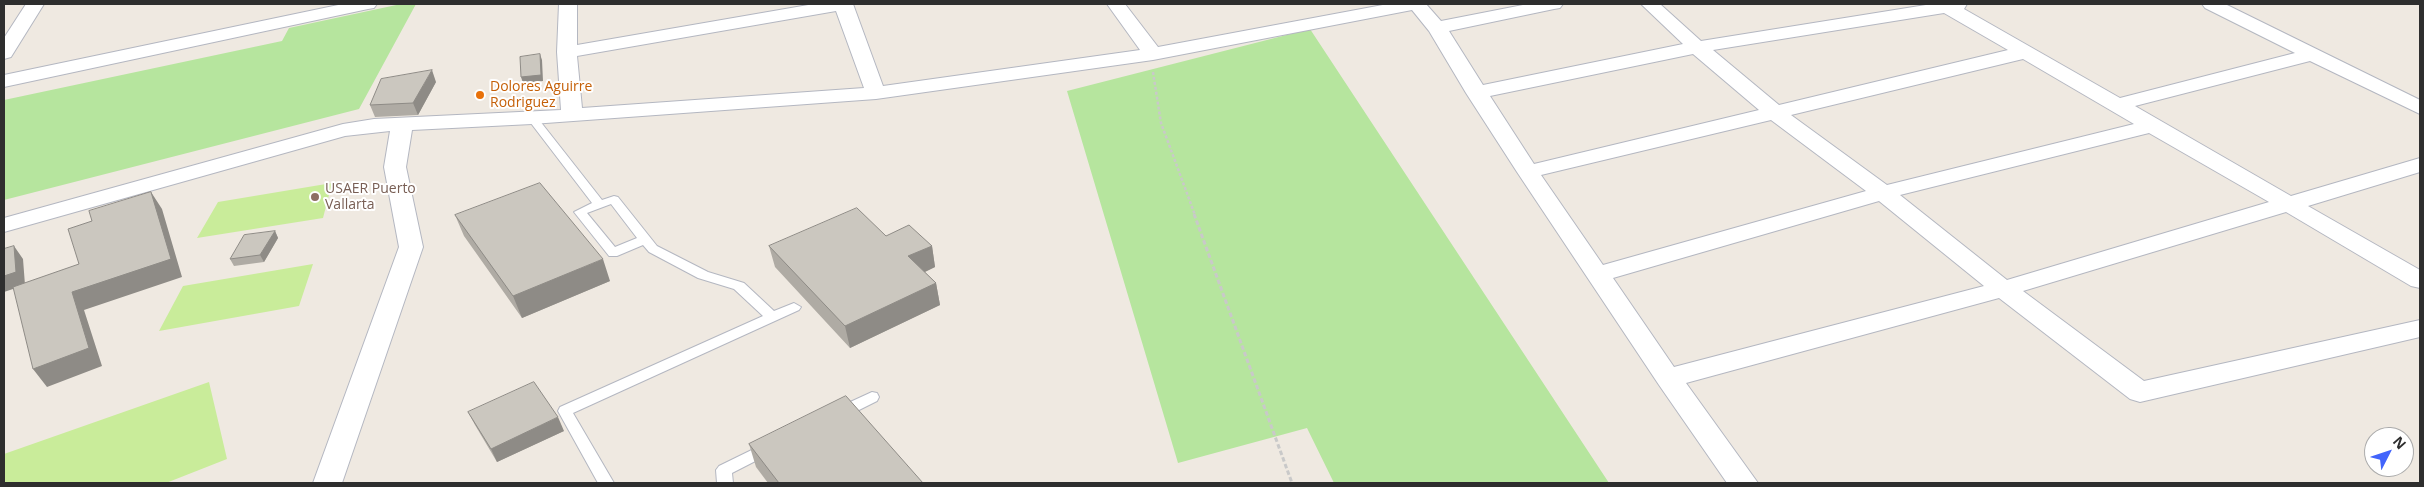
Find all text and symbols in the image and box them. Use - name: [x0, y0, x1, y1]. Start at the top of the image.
- place label: Dolores Aguirre Rodriguez: [490, 79, 592, 111]
- marker: Dolores Aguirre Rodriguez: [474, 89, 486, 101]
- place label: USAER Puerto Vallarta: [325, 181, 416, 213]
- marker: USAER Puerto Vallarta: [309, 191, 321, 203]
- north arrow: [2364, 427, 2414, 477]
- text: N: [2389, 432, 2411, 453]

